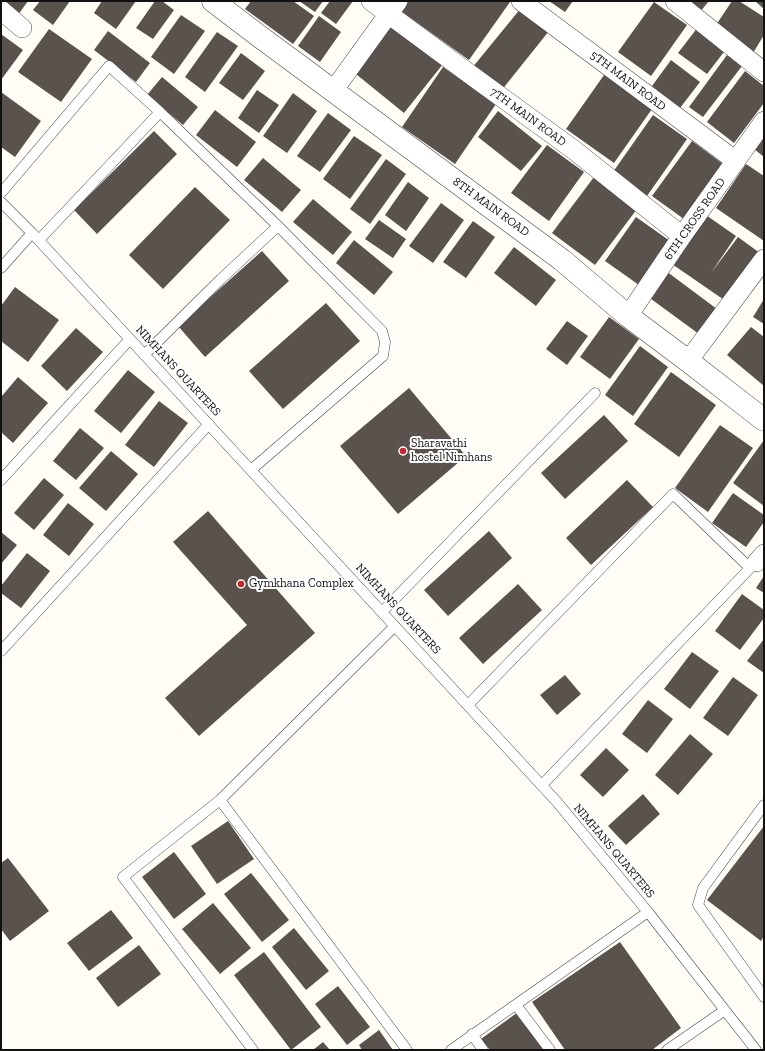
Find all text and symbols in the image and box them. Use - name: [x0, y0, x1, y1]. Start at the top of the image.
- street label: 5TH MAIN ROAD: [587, 48, 669, 114]
- street label: 7TH MAIN ROAD: [487, 85, 569, 149]
- street label: 8TH MAIN ROAD: [450, 174, 532, 240]
- street label: 6TH CROSS ROAD: [661, 175, 729, 263]
- street label: NIMHANS QUARTERS: [132, 323, 224, 419]
- place label: Sharavathi hostel Nimhans: [411, 437, 492, 465]
- marker: Sharavathi hostel Nimhans: [398, 446, 408, 456]
- street label: NIMHANS QUARTERS: [352, 561, 444, 657]
- place label: Gymkhana Complex: [249, 577, 354, 591]
- marker: Gymkhana Complex: [236, 579, 246, 589]
- street label: NIMHANS QUARTERS: [570, 801, 658, 901]

